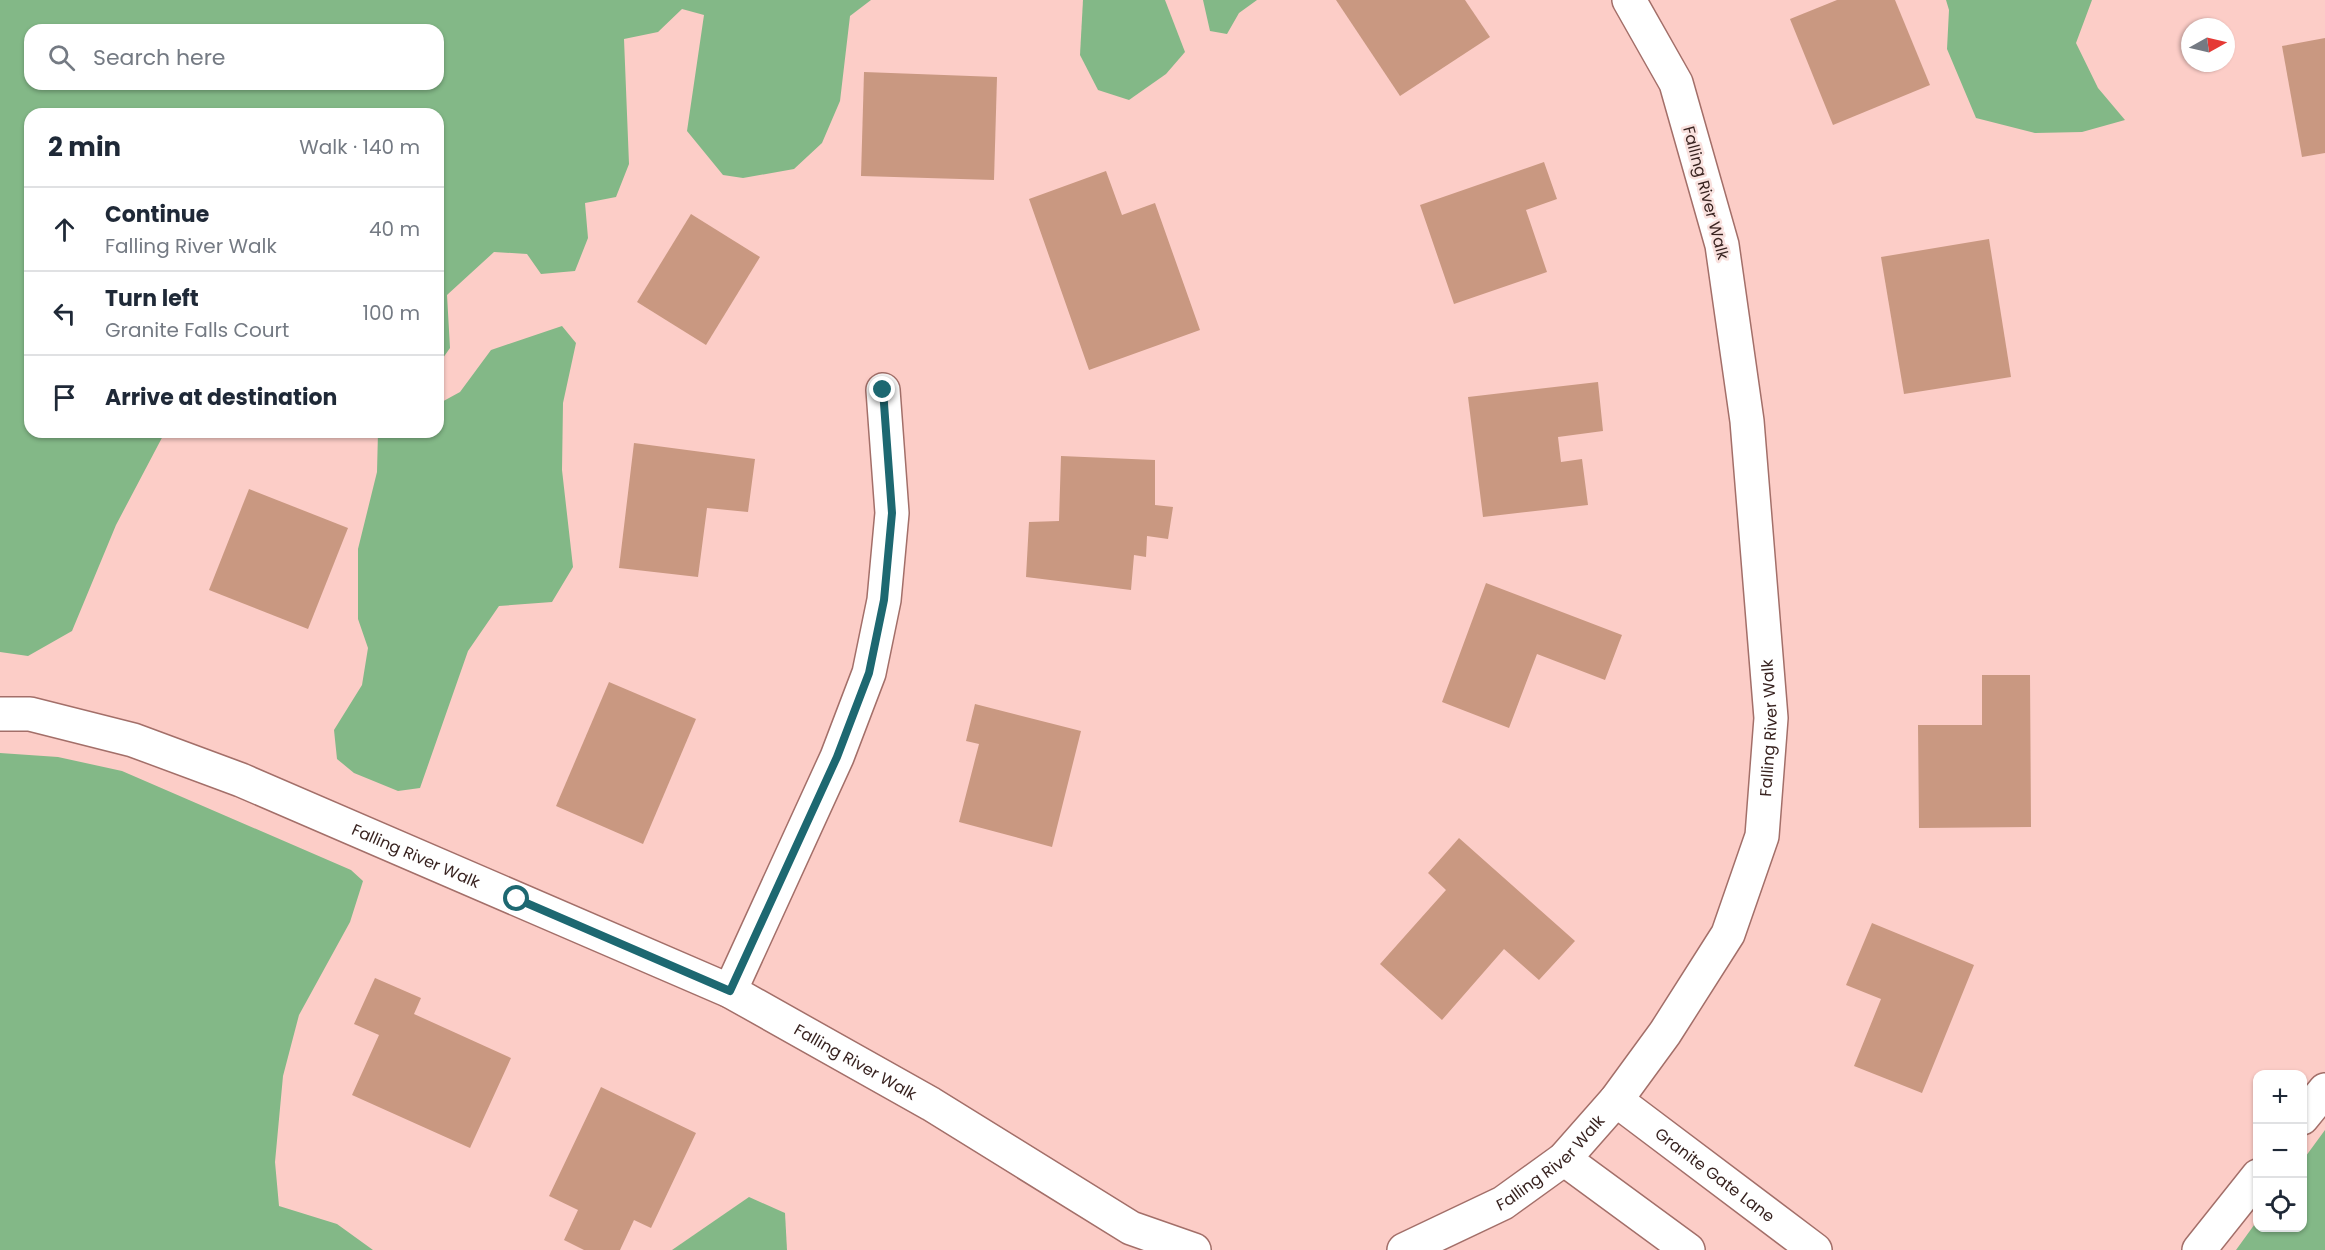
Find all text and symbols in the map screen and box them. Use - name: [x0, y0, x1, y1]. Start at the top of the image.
- north arrow: [2181, 18, 2235, 72]
- search box: [24, 24, 444, 90]
- icon: search: [45, 41, 78, 74]
- text: Search here: [93, 42, 226, 73]
- street label: Falling River Walk: [1677, 124, 1735, 263]
- text: 2 min: [48, 129, 121, 165]
- text: Walk · 140 m: [299, 133, 420, 161]
- text: Continue: [105, 199, 209, 230]
- icon: ahead: [48, 213, 81, 246]
- text: 40 m: [369, 215, 420, 243]
- text: Falling River Walk: [105, 232, 277, 260]
- text: Turn left: [105, 283, 199, 314]
- icon: left: [48, 297, 81, 330]
- text: 100 m: [363, 299, 420, 327]
- text: Granite Falls Court: [105, 316, 289, 344]
- route end: [869, 376, 895, 402]
- icon: arrive: [48, 381, 81, 414]
- text: Arrive at destination: [105, 382, 337, 413]
- street label: Falling River Walk: [1754, 658, 1782, 797]
- street label: Falling River Walk: [348, 818, 484, 894]
- route start: [503, 885, 529, 911]
- street label: Falling River Walk: [790, 1018, 922, 1106]
- map controls: [2253, 1070, 2307, 1232]
- button: +: [2253, 1070, 2307, 1124]
- street label: Falling River Walk: [1492, 1109, 1610, 1216]
- street label: Granite Gate Lane: [1650, 1122, 1780, 1227]
- button: −: [2253, 1124, 2307, 1178]
- button: locate: [2253, 1178, 2307, 1232]

